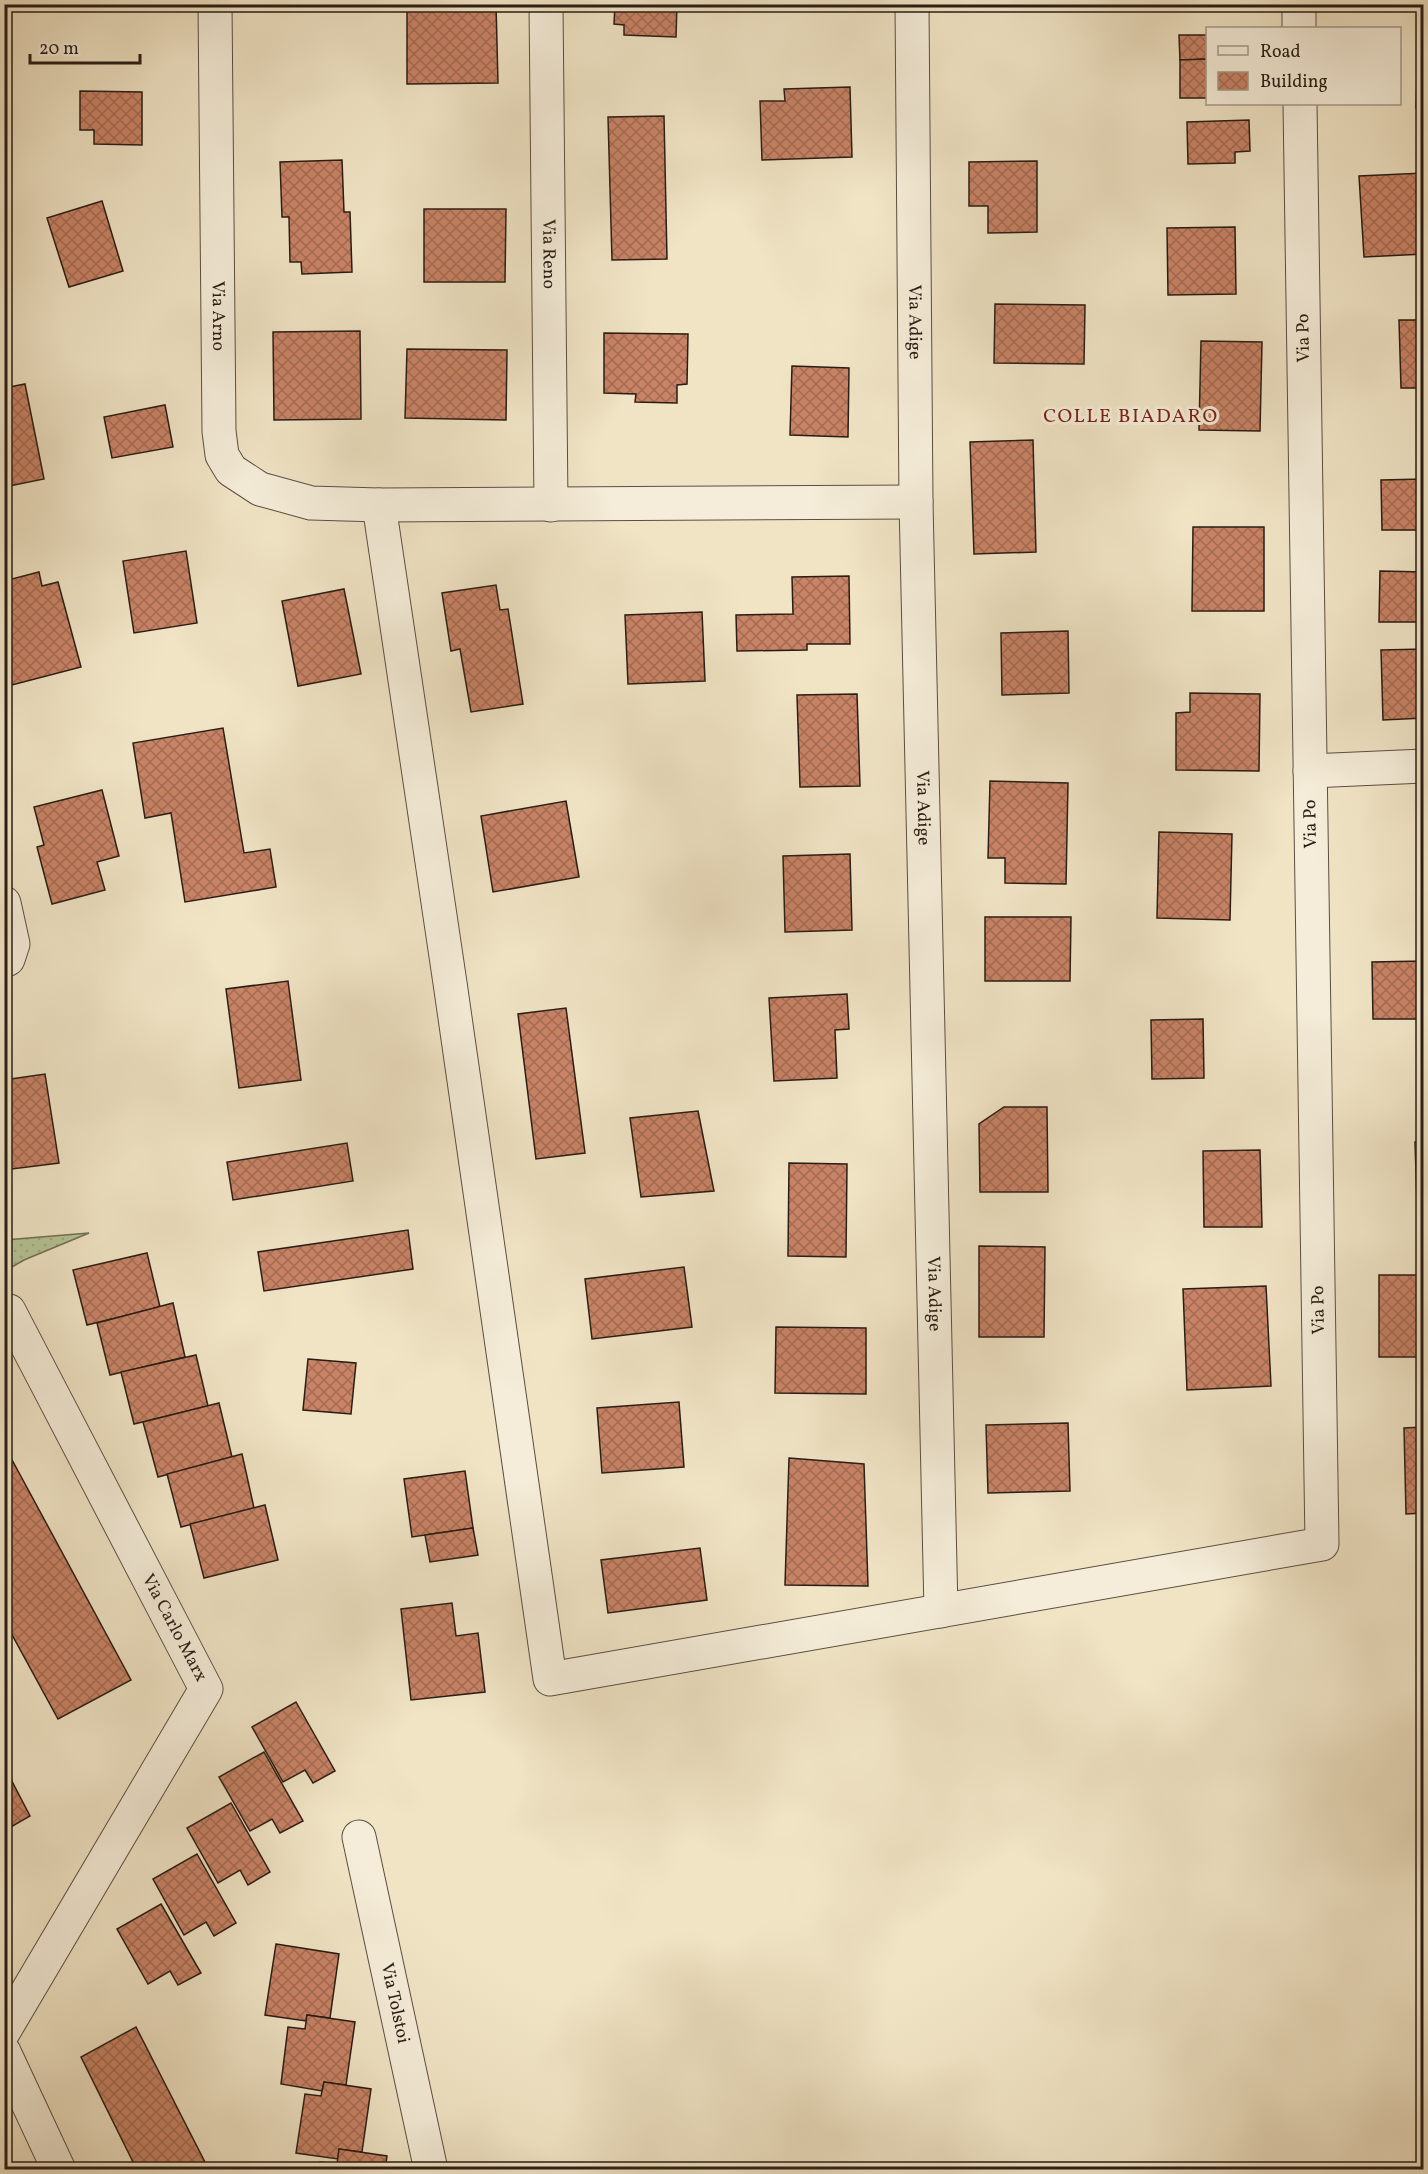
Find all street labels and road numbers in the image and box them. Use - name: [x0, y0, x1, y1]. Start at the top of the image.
- street label: Via Reno: [536, 219, 561, 289]
- street label: Via Arno: [205, 281, 231, 351]
- street label: Via Adige: [902, 284, 927, 360]
- street label: Via Po: [1291, 313, 1317, 363]
- street label: Via Adige: [910, 770, 936, 846]
- street label: Via Po: [1298, 799, 1324, 849]
- street label: Via Adige: [921, 1256, 947, 1332]
- street label: Via Po: [1306, 1285, 1332, 1335]
- street label: Via Carlo Marx: [135, 1570, 213, 1686]
- street label: Via Tolstoi: [374, 1961, 416, 2046]

